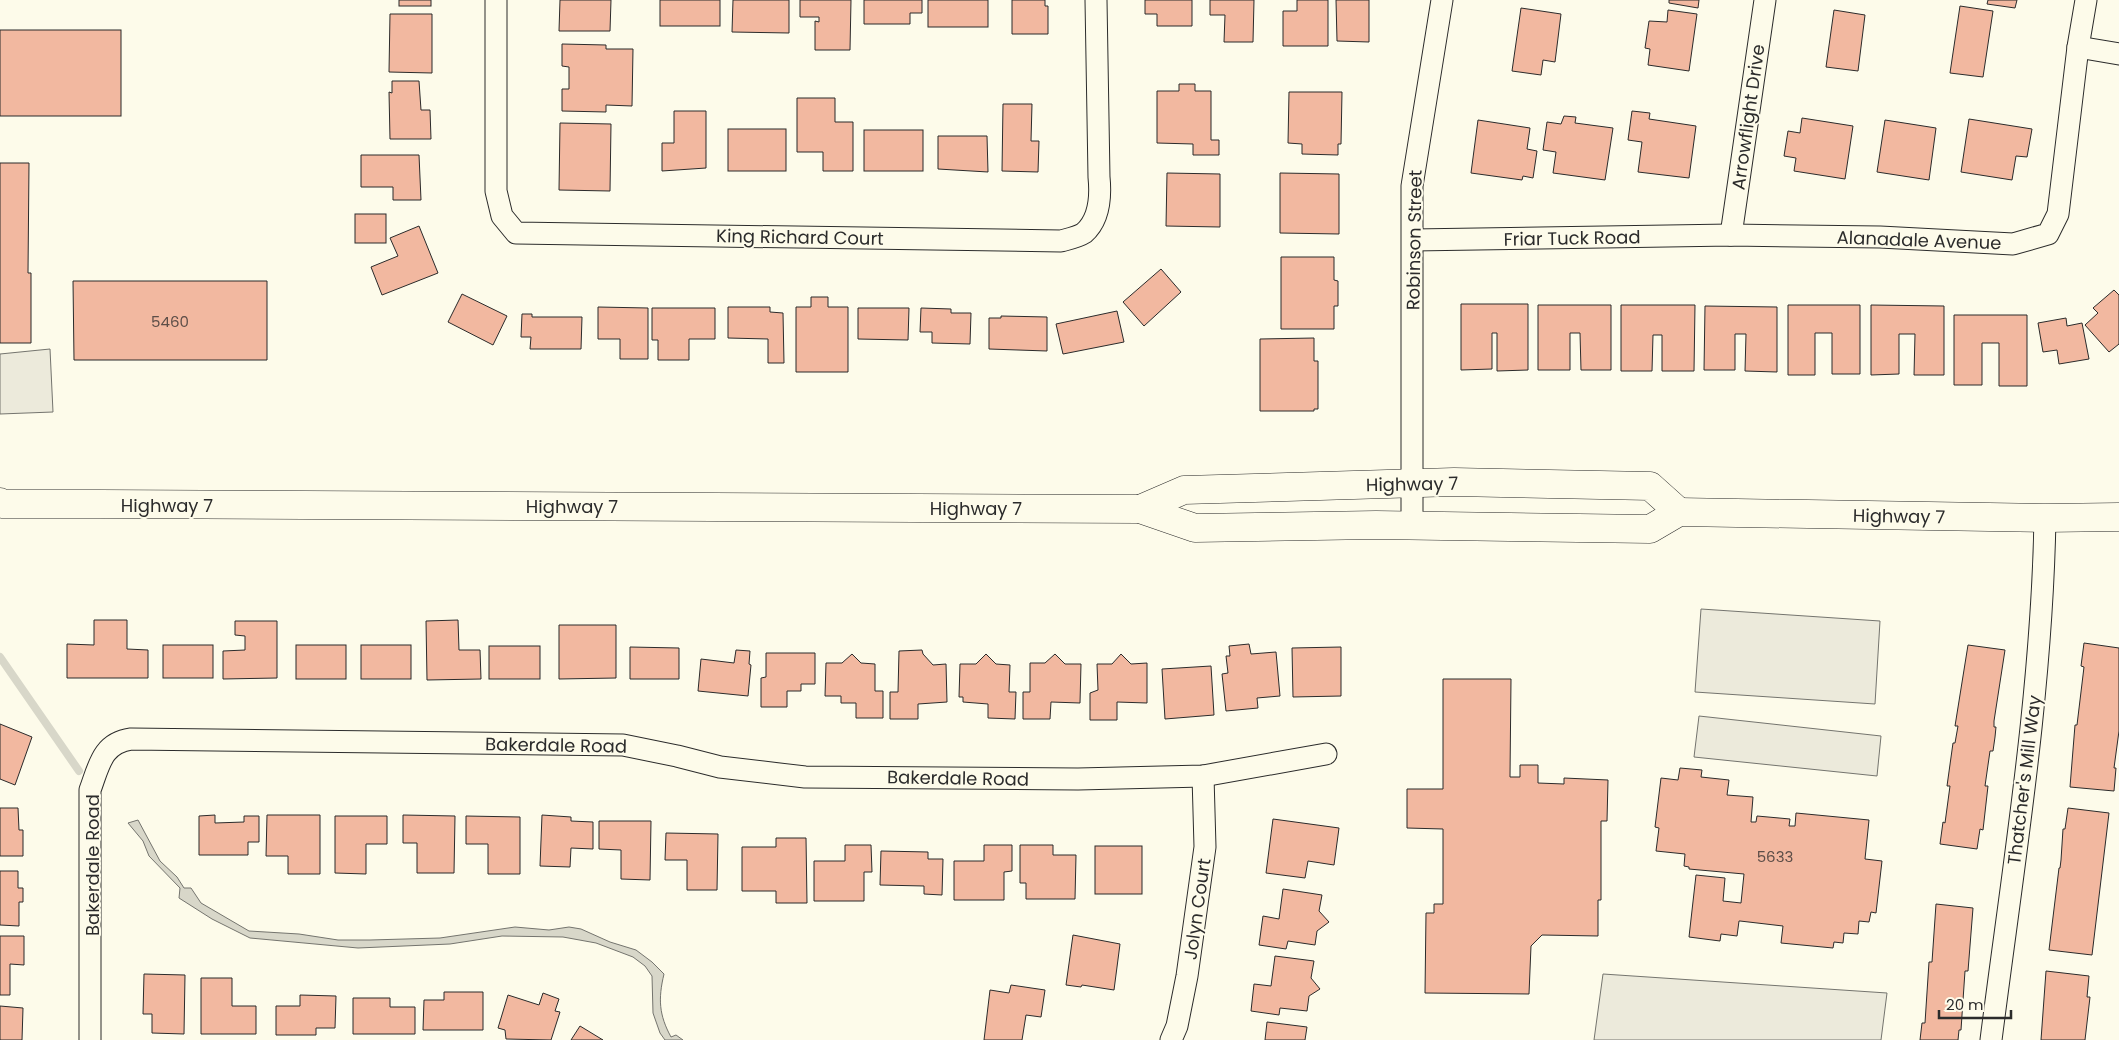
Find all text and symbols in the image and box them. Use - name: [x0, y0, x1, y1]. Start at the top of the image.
- street label: Arrowflight Drive: [1725, 43, 1771, 191]
- street label: Robinson Street: [1400, 170, 1428, 310]
- street label: King Richard Court: [716, 223, 884, 251]
- street label: Friar Tuck Road: [1503, 224, 1641, 252]
- street label: Alanadale Avenue: [1836, 225, 2002, 255]
- house number: 5460: [151, 311, 189, 332]
- street label: Highway 7: [1366, 471, 1459, 497]
- street label: Highway 7: [121, 493, 213, 518]
- street label: Highway 7: [526, 494, 618, 519]
- street label: Highway 7: [930, 496, 1022, 521]
- street label: Highway 7: [1853, 503, 1946, 529]
- street label: Thatcher's Mill Way: [2001, 694, 2047, 866]
- street label: Bakerdale Road: [485, 731, 627, 759]
- street label: Bakerdale Road: [887, 764, 1029, 792]
- street label: Bakerdale Road: [80, 794, 105, 936]
- house number: 5633: [1757, 846, 1793, 867]
- street label: Jolyn Court: [1178, 857, 1216, 961]
- scale bar: [1939, 988, 2012, 1020]
- text: 20 m: [1946, 994, 1984, 1015]

